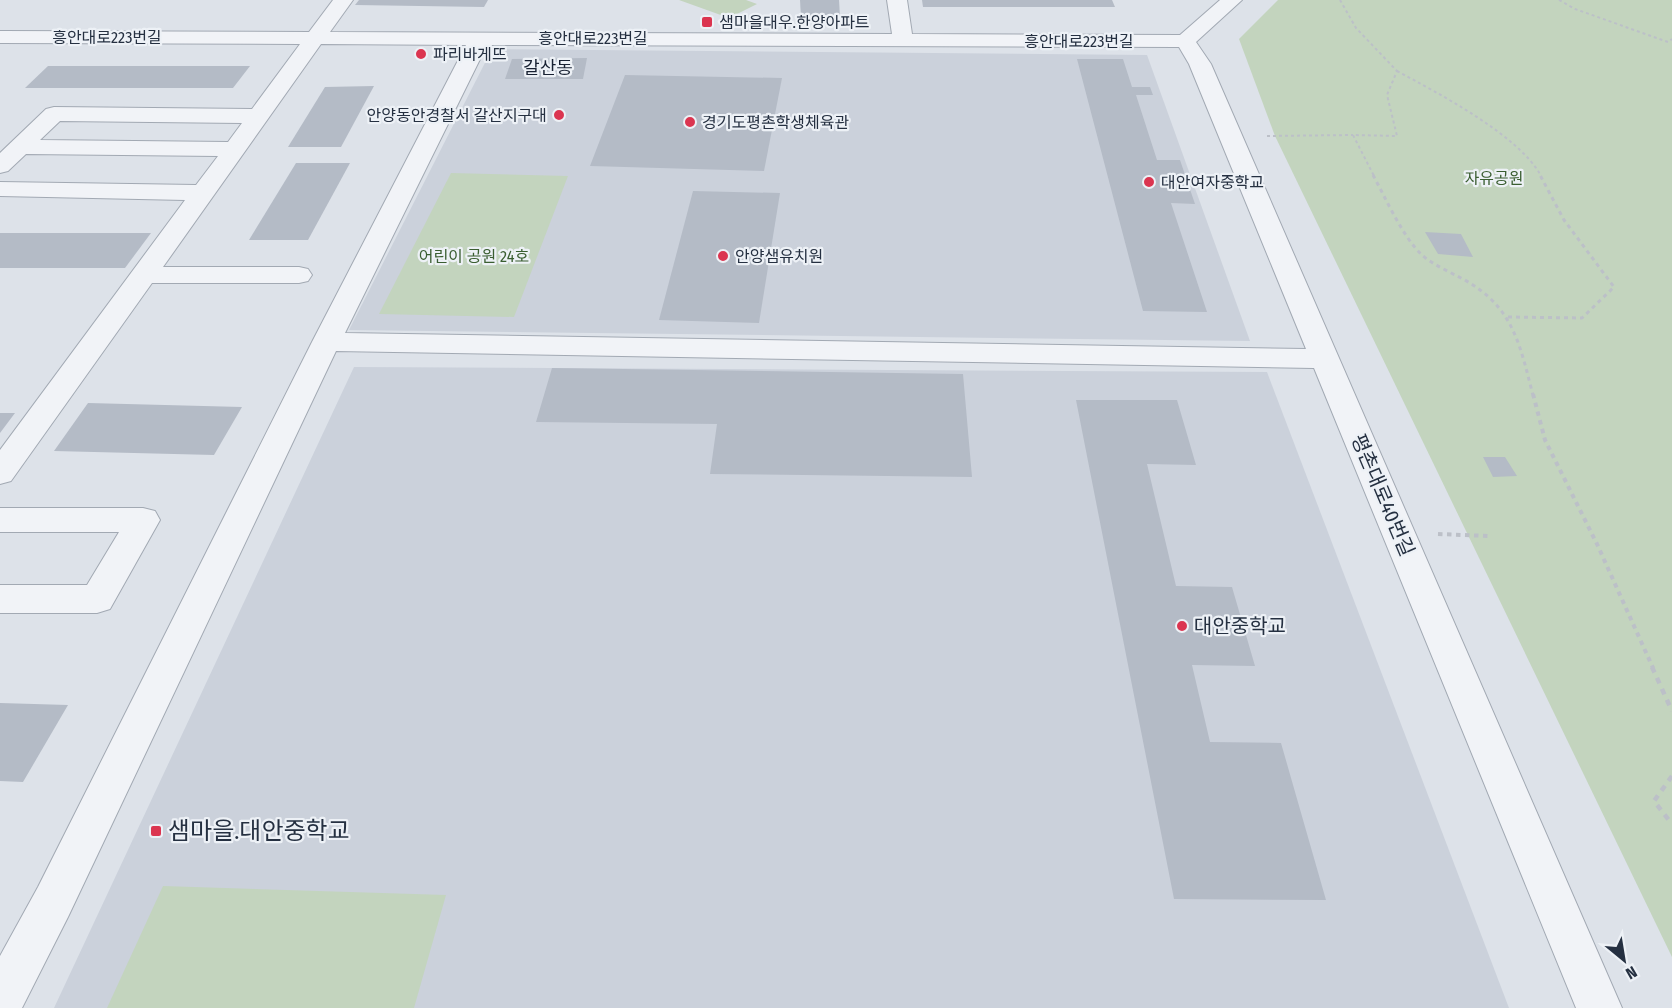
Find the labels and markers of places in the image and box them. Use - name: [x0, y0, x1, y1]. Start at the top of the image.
- place label: 샘마을대우.한양아파트: [719, 13, 870, 32]
- marker: 샘마을대우.한양아파트: [700, 15, 714, 29]
- place label: 파리바게뜨: [433, 45, 507, 64]
- marker: 파리바게뜨: [414, 47, 428, 61]
- place label: 안양동안경찰서 갈산지구대: [367, 106, 547, 125]
- marker: 안양동안경찰서 갈산지구대: [552, 108, 566, 122]
- place label: 경기도평촌학생체육관: [702, 113, 849, 132]
- marker: 경기도평촌학생체육관: [683, 115, 697, 129]
- place label: 대안여자중학교: [1161, 173, 1264, 192]
- marker: 대안여자중학교: [1142, 175, 1156, 189]
- place label: 안양샘유치원: [735, 247, 823, 266]
- marker: 안양샘유치원: [716, 249, 730, 263]
- place label: 대안중학교: [1194, 614, 1286, 638]
- marker: 대안중학교: [1175, 619, 1189, 633]
- place label: 샘마을.대안중학교: [168, 817, 350, 845]
- marker: 샘마을.대안중학교: [149, 824, 163, 838]

